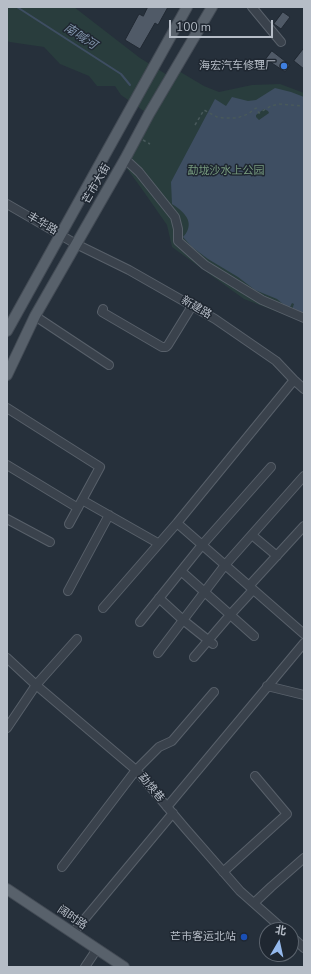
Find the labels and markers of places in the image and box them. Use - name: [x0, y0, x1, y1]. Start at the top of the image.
- place label: 海宏汽车修理厂: [199, 59, 276, 73]
- marker: 海宏汽车修理厂: [279, 61, 289, 71]
- place label: 芒市客运北站: [170, 930, 236, 944]
- marker: 芒市客运北站: [239, 932, 249, 942]

